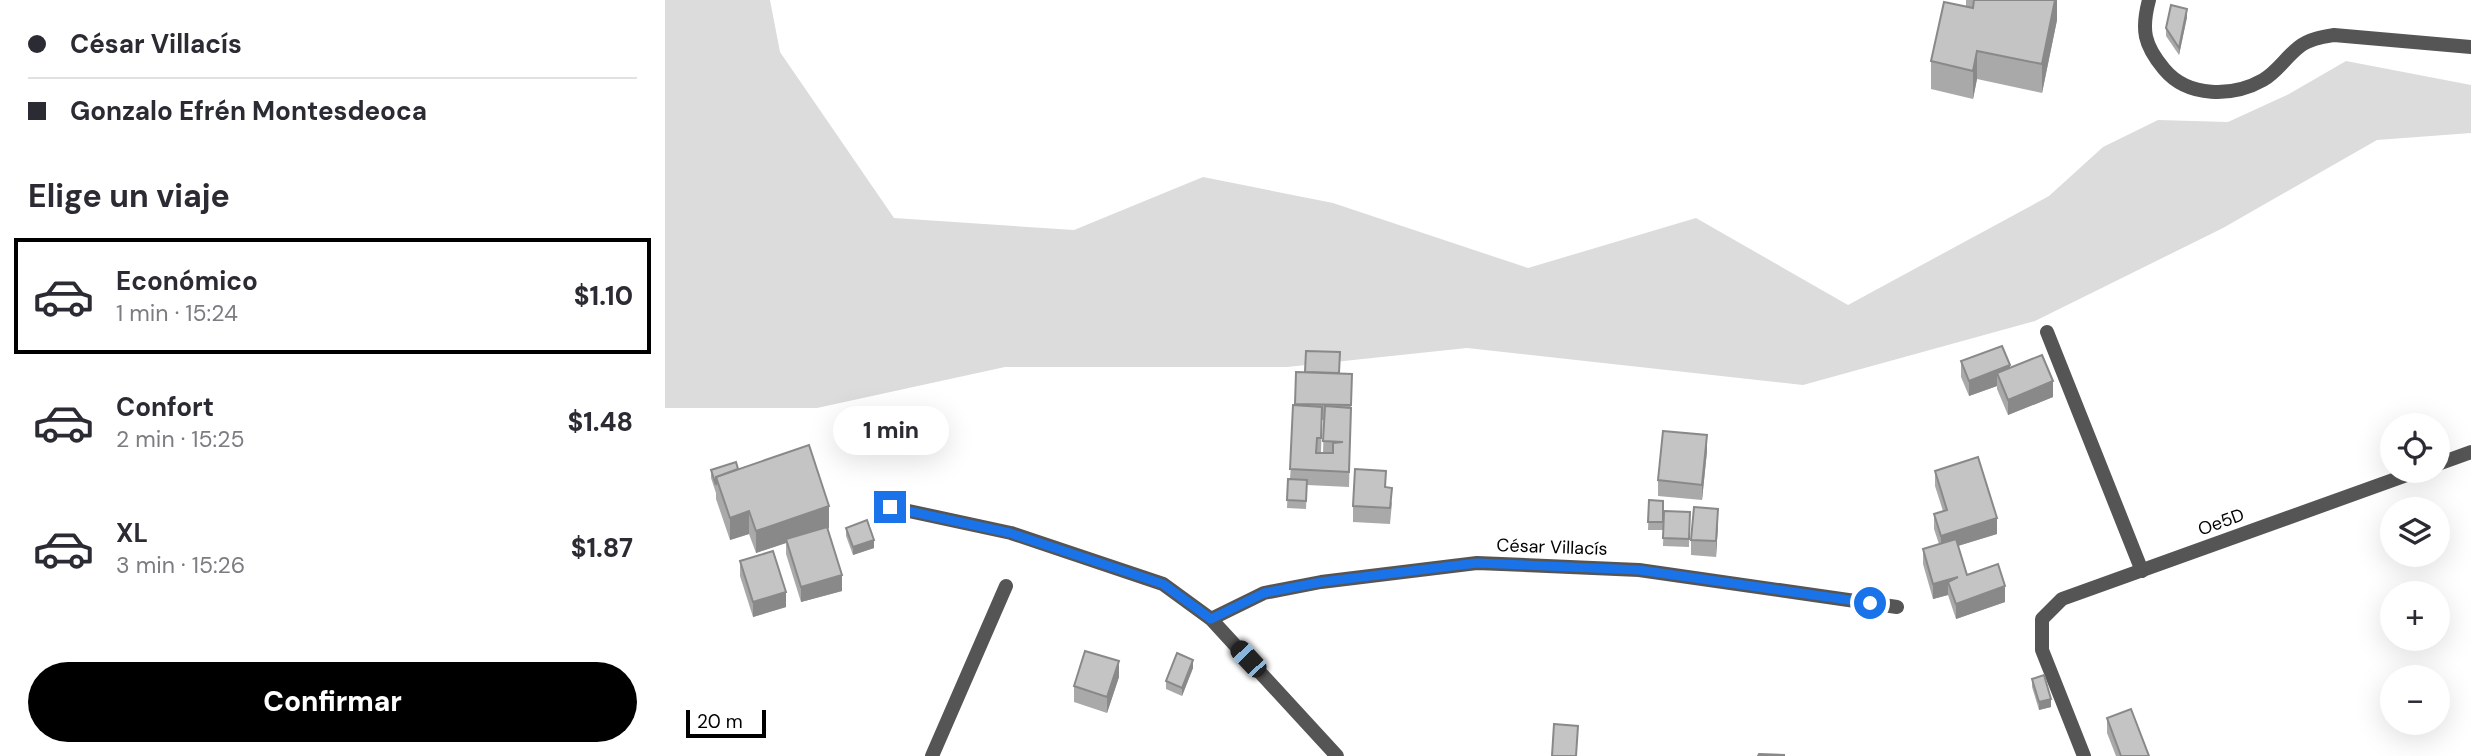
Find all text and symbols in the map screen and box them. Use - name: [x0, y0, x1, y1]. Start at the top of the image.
- text: César Villacís: [70, 27, 242, 61]
- text: Gonzalo Efrén Montesdeoca: [70, 94, 427, 128]
- text: Elige un viaje: [28, 175, 230, 217]
- text: Económico: [116, 264, 258, 298]
- icon: car: [32, 265, 95, 328]
- text: $1.10: [574, 279, 633, 313]
- text: 1 min · 15:24: [116, 298, 238, 328]
- text: Confort: [116, 390, 214, 424]
- icon: car: [32, 391, 95, 454]
- text: $1.48: [567, 405, 633, 439]
- callout: 1 min: [832, 406, 948, 454]
- map controls: [2380, 413, 2450, 735]
- button: locate: [2380, 413, 2450, 483]
- text: 1 min: [863, 415, 919, 445]
- text: 2 min · 15:25: [116, 424, 245, 454]
- route end: [874, 491, 906, 523]
- button: layers: [2380, 497, 2450, 567]
- street label: Oe5D: [2195, 503, 2247, 541]
- text: XL: [116, 516, 148, 550]
- icon: car: [32, 517, 95, 580]
- text: $1.87: [571, 531, 633, 565]
- street label: César Villacís: [1496, 533, 1608, 561]
- text: 3 min · 15:26: [116, 550, 245, 580]
- button: +: [2380, 581, 2450, 651]
- route start: [1854, 587, 1886, 619]
- car: [1226, 636, 1271, 682]
- button: Confirmar: [28, 662, 637, 742]
- button: −: [2380, 665, 2450, 735]
- scale bar: [686, 707, 767, 739]
- text: 20 m: [697, 709, 743, 734]

